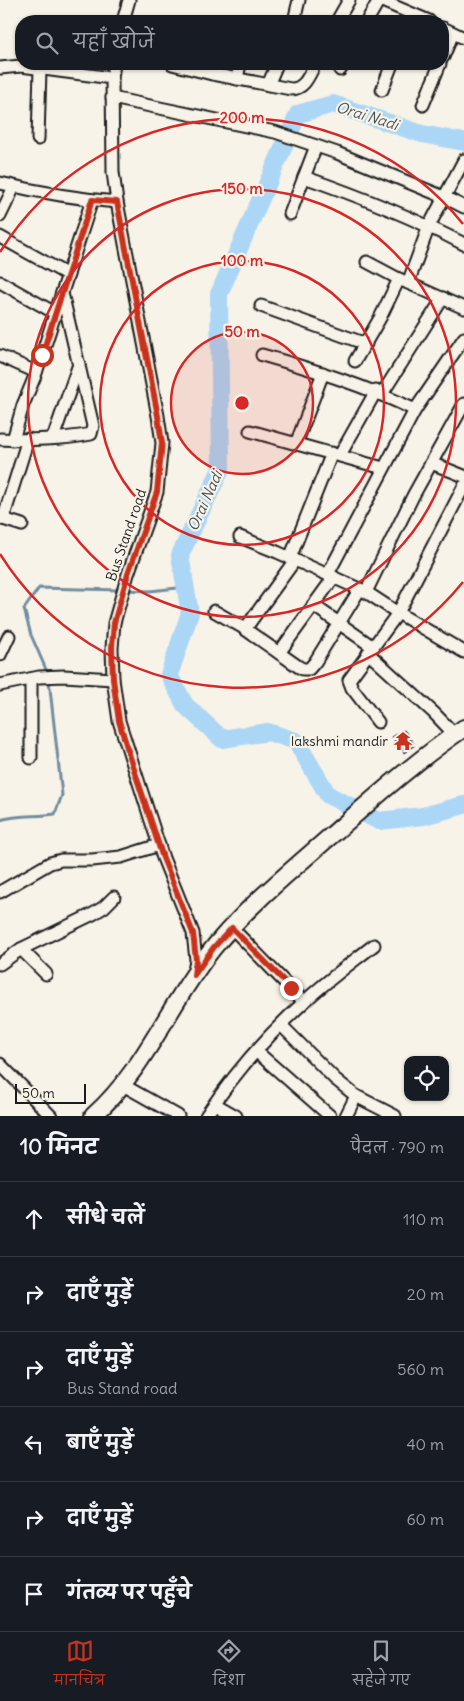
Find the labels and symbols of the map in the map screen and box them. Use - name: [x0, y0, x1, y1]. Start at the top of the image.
- water label: Orai Nadi: [334, 97, 402, 134]
- text: 200 m: [220, 108, 264, 127]
- text: 150 m: [221, 179, 263, 198]
- text: 100 m: [221, 251, 263, 270]
- text: 50 m: [224, 322, 260, 341]
- route start: [31, 344, 54, 367]
- centre of rings: [233, 394, 251, 412]
- water label: Orai Nadi: [183, 466, 227, 534]
- street label: Bus Stand road: [102, 486, 150, 584]
- temple icon: lakshmi mandir: [392, 730, 414, 752]
- place label: lakshmi mandir: [291, 732, 388, 750]
- route end: [280, 977, 303, 1000]
- scale bar: [15, 1081, 86, 1104]

